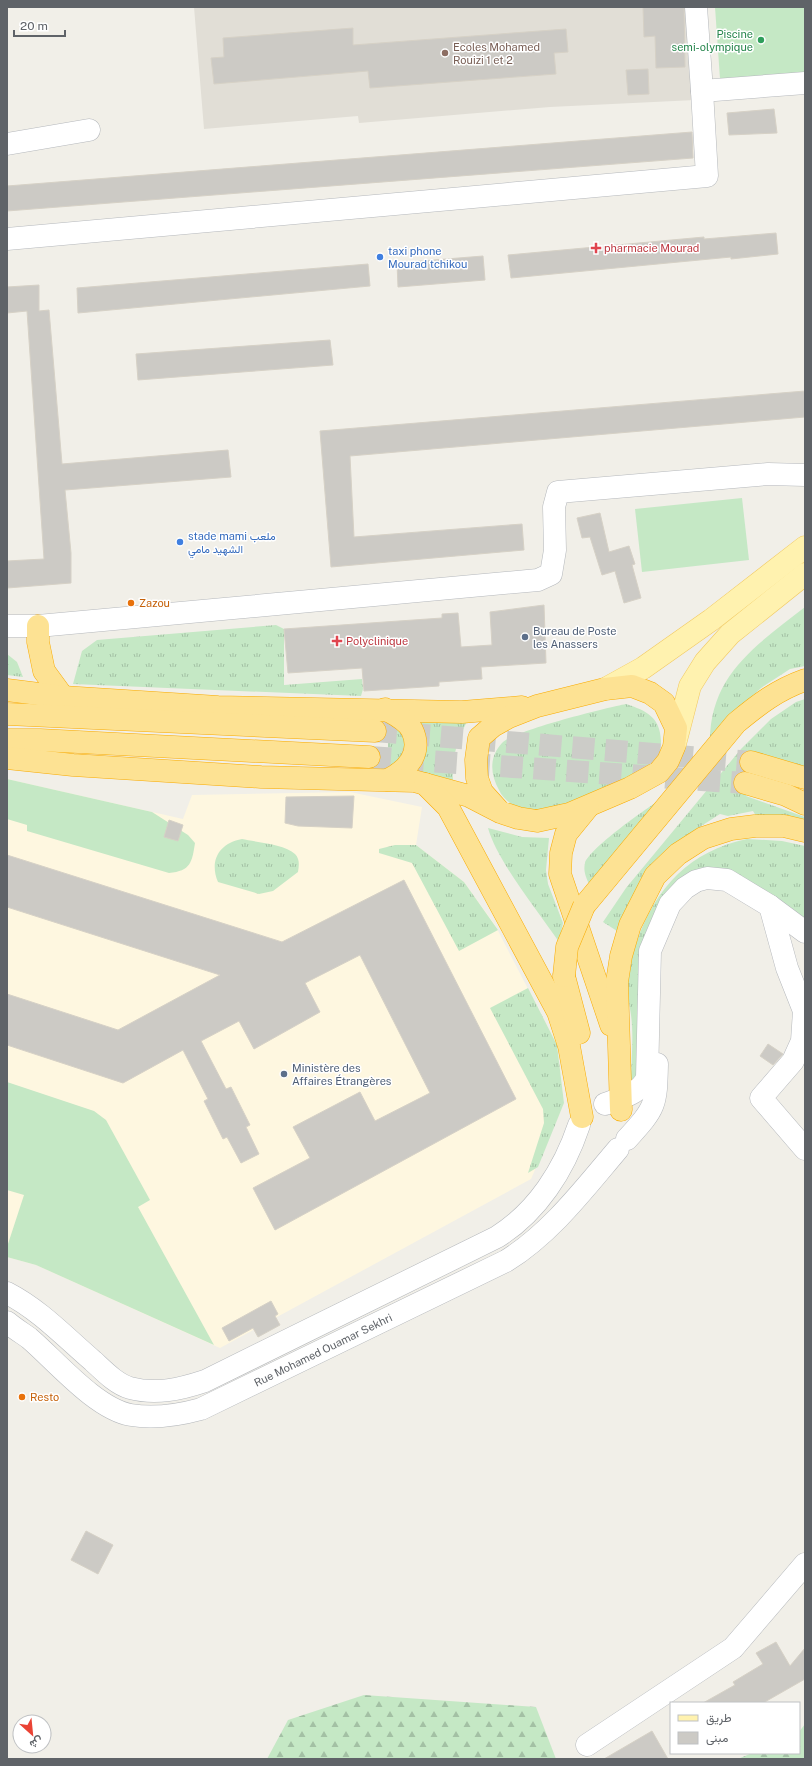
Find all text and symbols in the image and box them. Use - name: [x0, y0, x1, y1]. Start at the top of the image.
- scale bar: [14, 12, 65, 38]
- text: 20 m: [20, 19, 48, 33]
- place label: Piscine semi-olympique: [672, 28, 753, 53]
- marker: Piscine semi-olympique: [756, 35, 766, 45]
- place label: Ecoles Mohamed Rouizi 1 et 2: [453, 41, 540, 66]
- marker: Ecoles Mohamed Rouizi 1 et 2: [440, 48, 450, 58]
- place label: pharmacie Mourad: [604, 242, 699, 254]
- marker: pharmacie Mourad: [591, 243, 601, 253]
- place label: taxi phone Mourad tchikou: [388, 245, 467, 270]
- marker: taxi phone Mourad tchikou: [375, 252, 385, 262]
- place label: stade mami ملعب الشهيد مامي: [188, 530, 276, 559]
- marker: stade mami ملعب الشهيد مامي: [175, 537, 185, 547]
- place label: Zazou: [139, 597, 170, 609]
- marker: Zazou: [126, 598, 136, 608]
- place label: Bureau de Poste les Anassers: [533, 625, 617, 650]
- marker: Bureau de Poste les Anassers: [520, 632, 530, 642]
- marker: Polyclinique: [331, 635, 343, 647]
- place label: Polyclinique: [346, 635, 408, 647]
- place label: Ministère des Affaires Étrangères: [292, 1062, 392, 1087]
- marker: Ministère des Affaires Étrangères: [279, 1069, 289, 1079]
- street label: Rue Mohamed Ouamar Sekhri: [252, 1311, 394, 1389]
- place label: Resto: [30, 1391, 59, 1403]
- marker: Resto: [17, 1392, 27, 1402]
- legend: [670, 1702, 800, 1754]
- text: طريق: [706, 1711, 732, 1726]
- north arrow: [12, 1714, 52, 1754]
- text: مبنى: [706, 1731, 728, 1746]
- text: ش: [27, 1734, 45, 1751]

